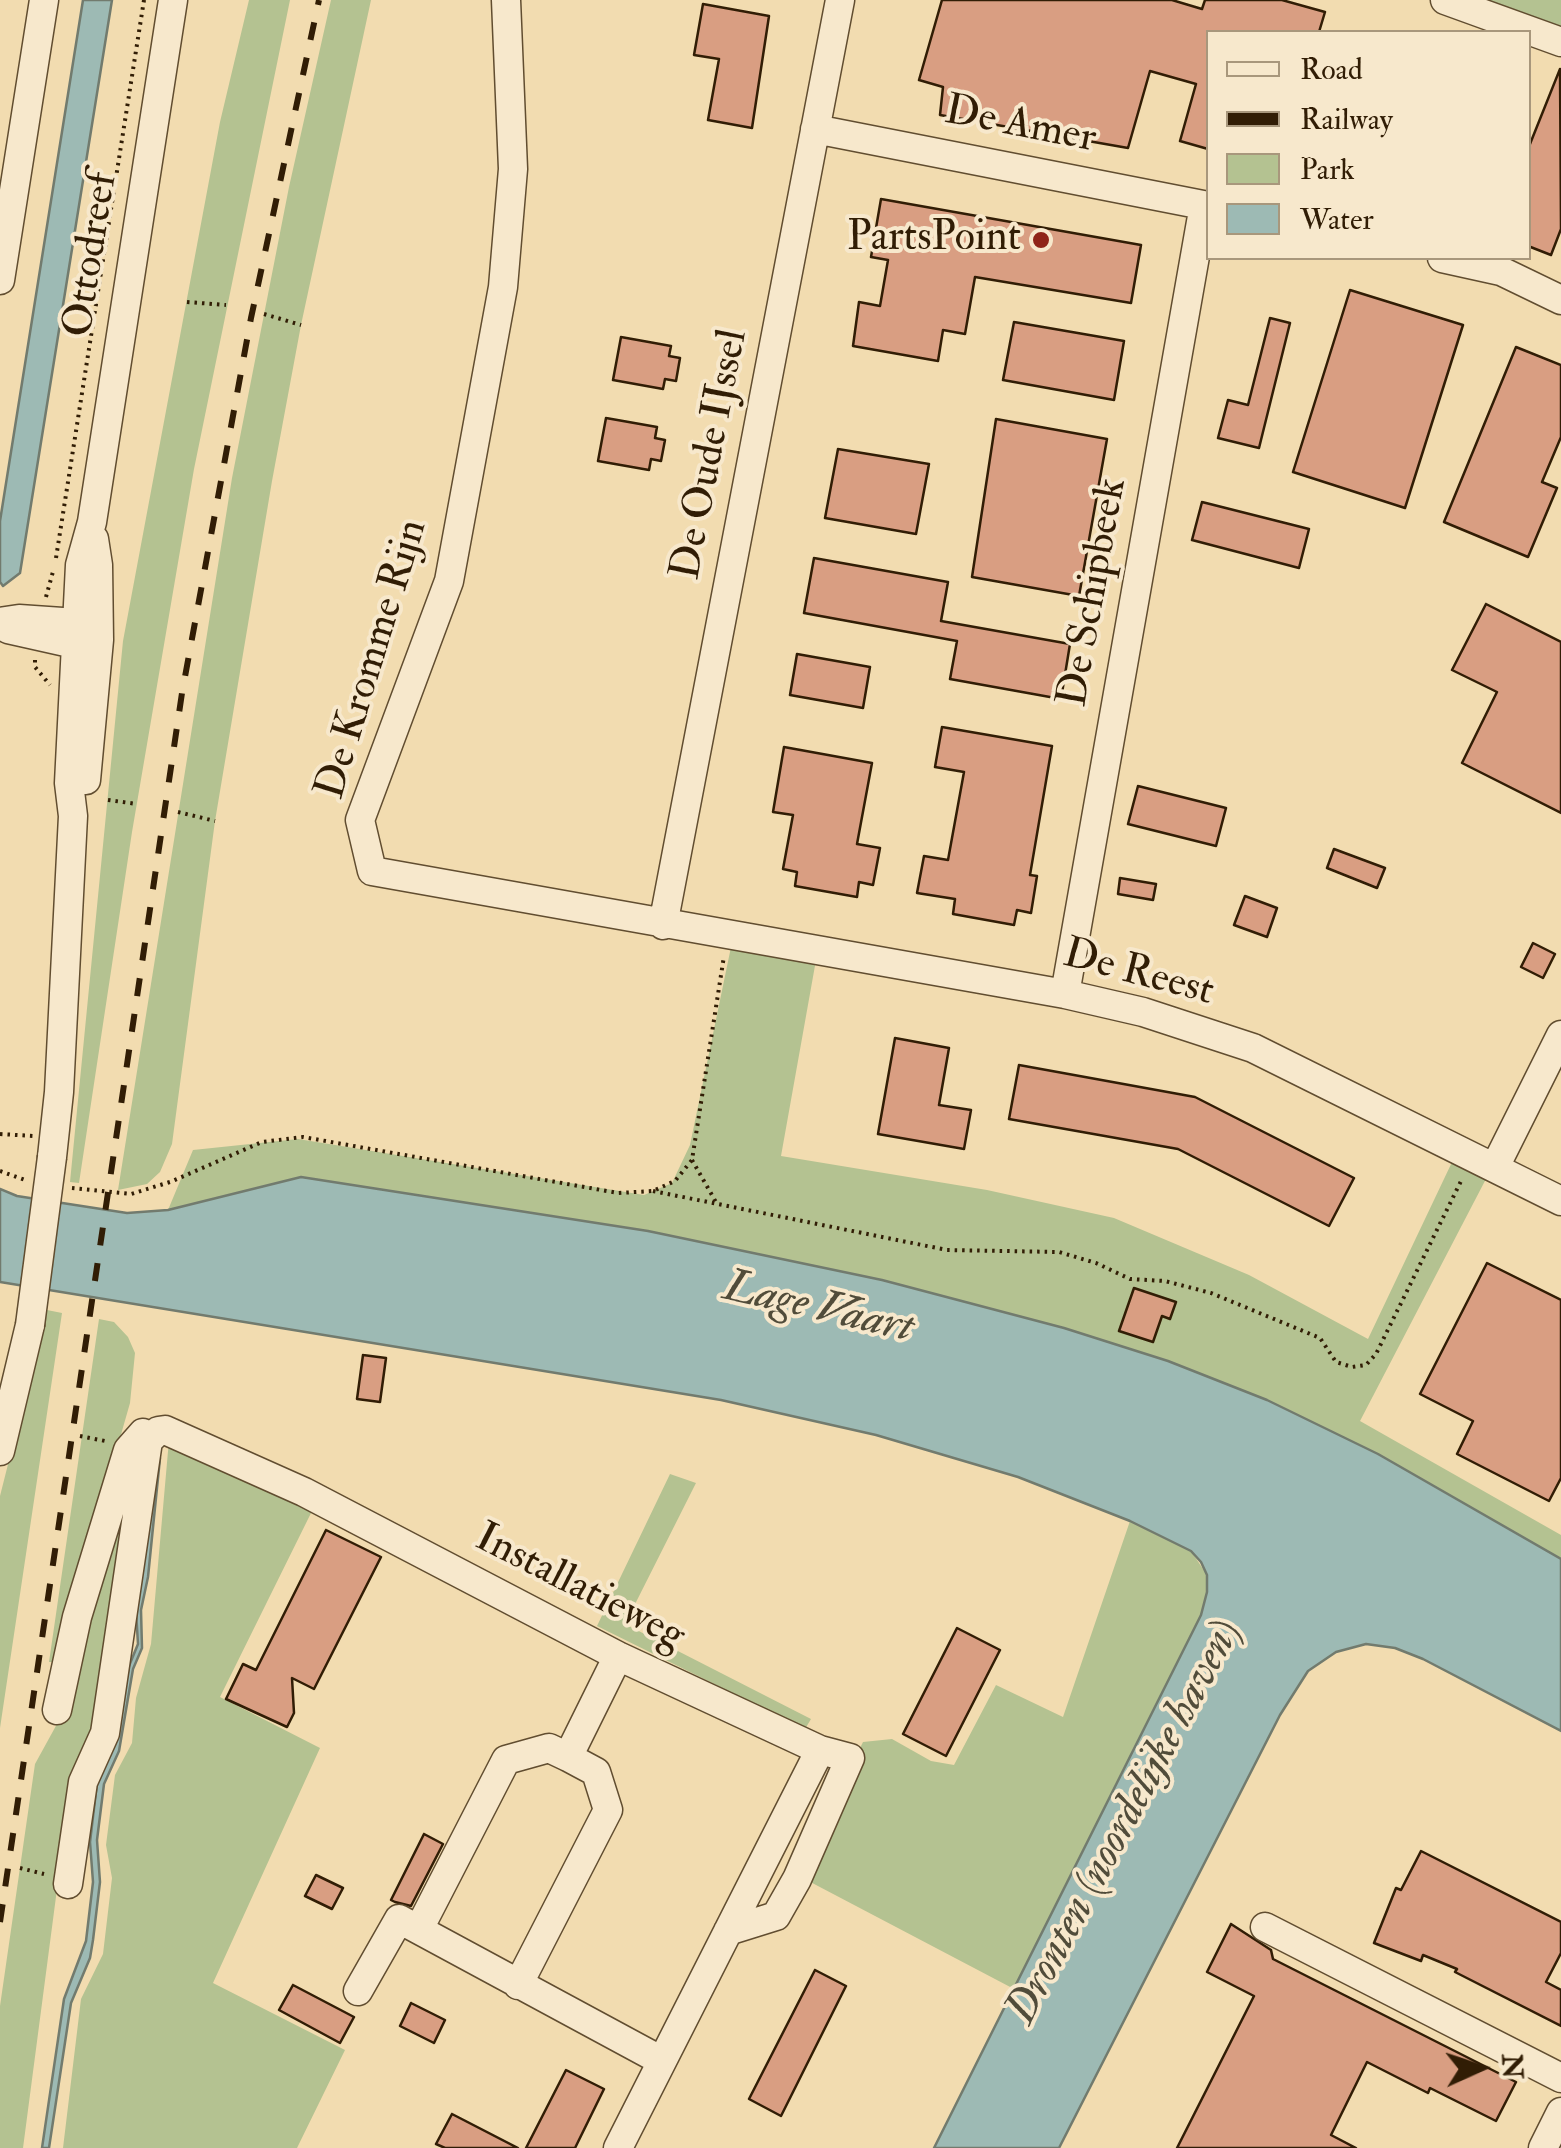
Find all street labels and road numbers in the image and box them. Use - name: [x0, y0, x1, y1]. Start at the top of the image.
- street label: De Amer: [940, 88, 1100, 166]
- street label: Ottodreef: [55, 169, 131, 341]
- street label: De Oude IJssel: [663, 326, 761, 584]
- street label: De Schipbeek: [1050, 475, 1140, 711]
- street label: De Kromme Rijn: [308, 514, 440, 806]
- street label: De Reest: [1057, 931, 1219, 1019]
- street label: Installatieweg: [466, 1515, 692, 1663]

